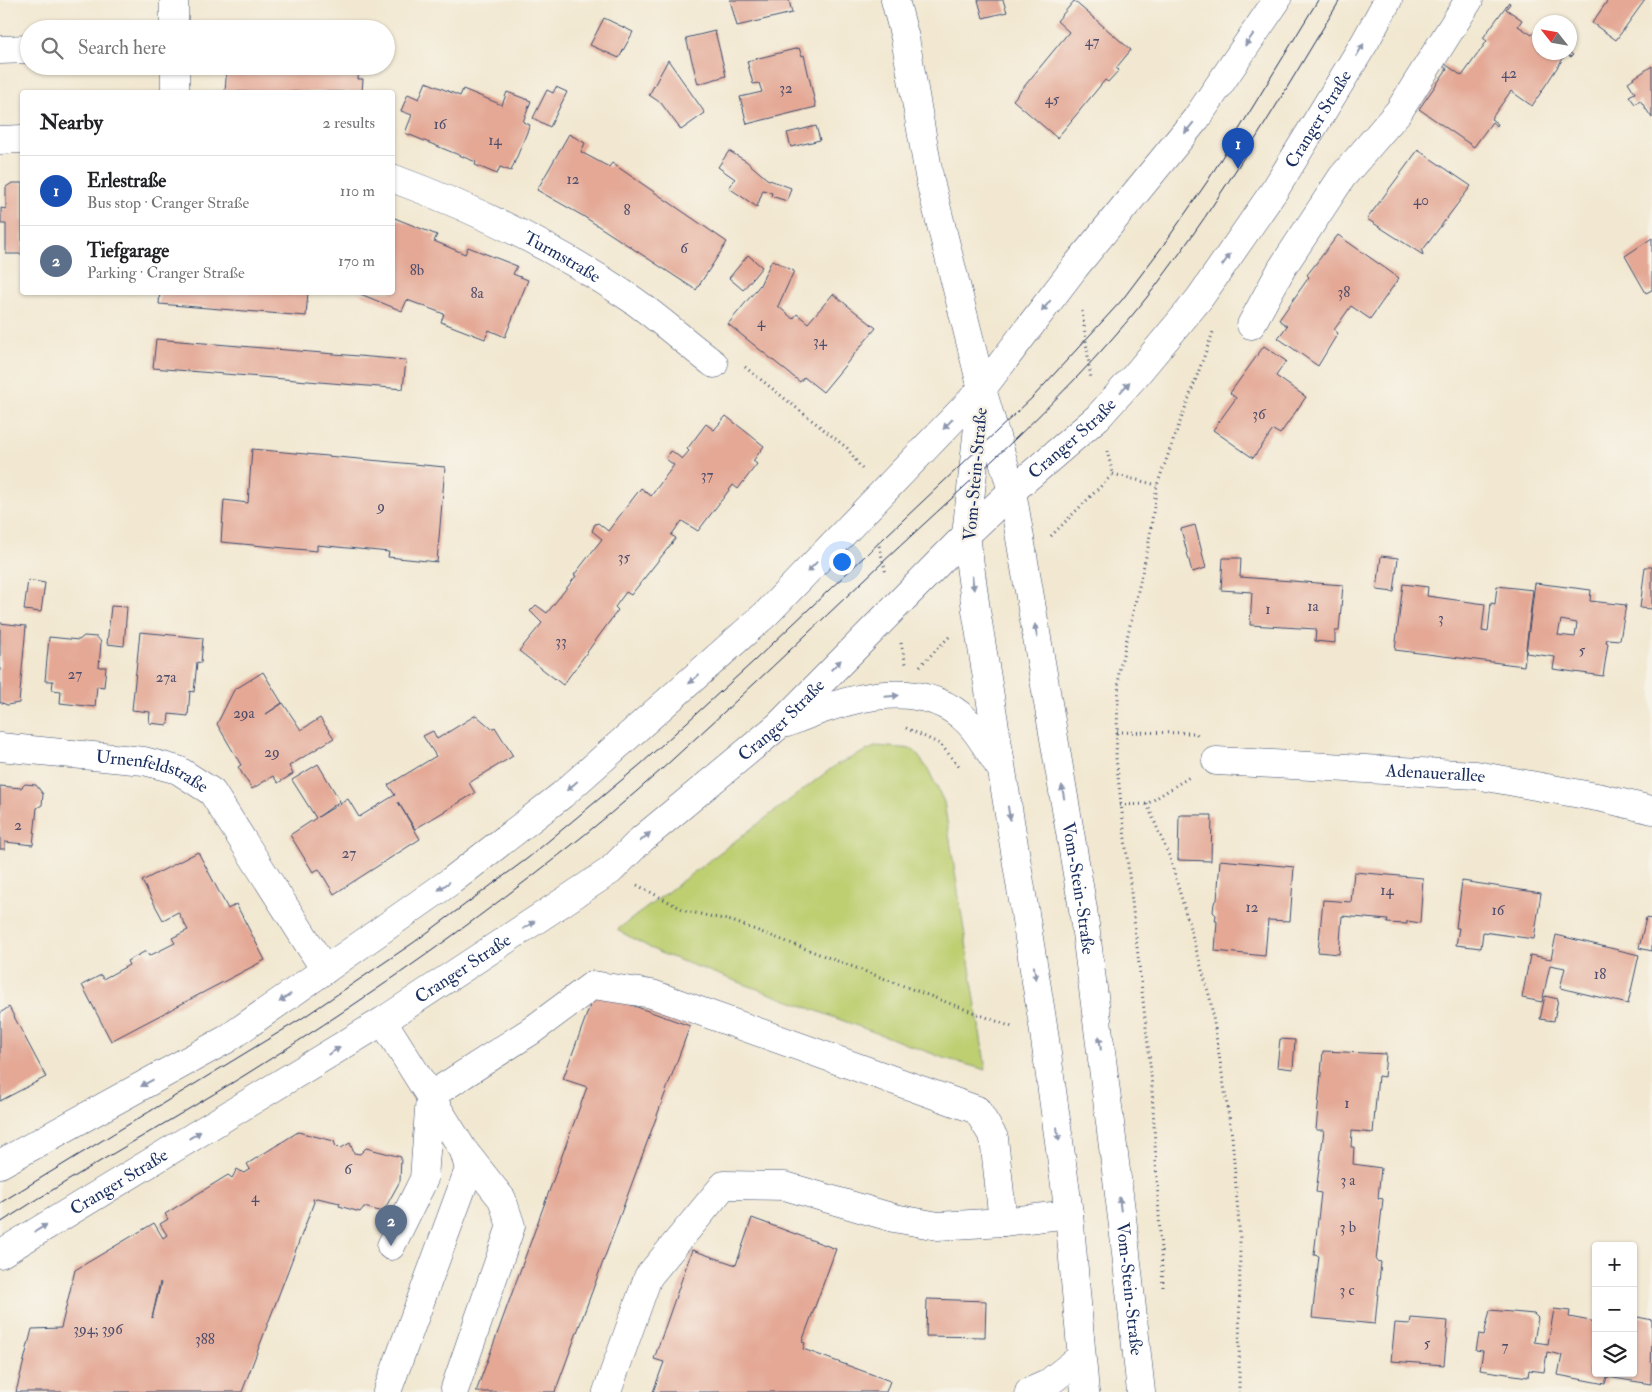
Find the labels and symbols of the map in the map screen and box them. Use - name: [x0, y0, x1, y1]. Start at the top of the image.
- north arrow: [1532, 15, 1577, 60]
- house number: 47: [1085, 32, 1099, 51]
- one-way arrow: [1244, 33, 1254, 46]
- one-way arrow: [1355, 44, 1364, 57]
- house number: 42: [1501, 64, 1517, 83]
- street label: Cranger Straße: [1280, 66, 1357, 172]
- house number: 32: [779, 79, 793, 98]
- house number: 45: [1045, 90, 1060, 109]
- house number: 16: [434, 115, 448, 134]
- one-way arrow: [1183, 121, 1194, 134]
- pin: 1: [1222, 128, 1254, 169]
- house number: 14: [488, 131, 503, 150]
- house number: 12: [567, 170, 580, 189]
- house number: 40: [1413, 191, 1429, 210]
- house number: 8: [623, 201, 631, 220]
- street label: Turmstraße: [520, 226, 605, 288]
- house number: 6: [680, 239, 689, 258]
- one-way arrow: [1221, 253, 1231, 267]
- house number: 8b: [410, 261, 424, 280]
- house number: 38: [1338, 283, 1350, 302]
- house number: 8a: [470, 284, 484, 303]
- one-way arrow: [1040, 299, 1051, 312]
- house number: 4: [757, 313, 766, 332]
- house number: 34: [813, 332, 828, 351]
- one-way arrow: [1119, 381, 1131, 393]
- street label: Cranger Straße: [1023, 393, 1122, 484]
- house number: 36: [1252, 405, 1267, 424]
- street label: Vom-Stein-Straße: [958, 406, 993, 542]
- one-way arrow: [942, 418, 954, 430]
- house number: 37: [701, 466, 713, 485]
- house number: 9: [376, 497, 385, 516]
- house number: 35: [618, 548, 631, 567]
- your location: [829, 549, 855, 575]
- one-way arrow: [806, 561, 818, 573]
- one-way arrow: [969, 576, 977, 592]
- house number: 1a: [1307, 597, 1320, 616]
- house number: 1: [1265, 600, 1271, 619]
- house number: 3: [1438, 609, 1444, 628]
- one-way arrow: [1032, 623, 1040, 639]
- house number: 33: [555, 632, 567, 651]
- house number: 5: [1579, 641, 1586, 660]
- one-way arrow: [830, 660, 842, 672]
- house number: 27: [68, 665, 82, 684]
- house number: 27a: [156, 668, 177, 687]
- one-way arrow: [689, 673, 701, 685]
- street label: Cranger Straße: [733, 674, 830, 766]
- one-way arrow: [884, 692, 900, 700]
- house number: 29a: [233, 704, 256, 723]
- house number: 29: [264, 743, 280, 762]
- street label: Urnenfeldstraße: [95, 745, 213, 799]
- street label: Adenauerallee: [1384, 759, 1488, 789]
- one-way arrow: [566, 780, 579, 791]
- one-way arrow: [1059, 783, 1067, 799]
- one-way arrow: [1006, 805, 1014, 821]
- house number: 2: [14, 816, 22, 835]
- street label: Vom-Stein-Straße: [1056, 820, 1100, 956]
- one-way arrow: [639, 832, 651, 843]
- house number: 27: [342, 844, 356, 863]
- one-way arrow: [438, 881, 451, 891]
- house number: 14: [1380, 881, 1395, 900]
- house number: 12: [1246, 898, 1259, 917]
- house number: 16: [1492, 901, 1506, 920]
- one-way arrow: [523, 920, 536, 929]
- street label: Cranger Straße: [411, 928, 516, 1009]
- house number: 18: [1594, 965, 1606, 984]
- one-way arrow: [1031, 966, 1039, 982]
- one-way arrow: [278, 993, 292, 1003]
- one-way arrow: [1096, 1035, 1104, 1051]
- one-way arrow: [328, 1046, 341, 1055]
- one-way arrow: [140, 1079, 154, 1087]
- house number: 1: [1344, 1094, 1350, 1113]
- one-way arrow: [1054, 1127, 1062, 1143]
- one-way arrow: [188, 1130, 201, 1139]
- street label: Cranger Straße: [66, 1143, 173, 1221]
- house number: 6: [344, 1160, 353, 1179]
- house number: 3 a: [1340, 1171, 1356, 1190]
- house number: 4: [251, 1188, 260, 1207]
- one-way arrow: [1116, 1196, 1124, 1212]
- pin: 2: [375, 1205, 407, 1246]
- house number: 3 b: [1340, 1218, 1356, 1237]
- street label: Vom-Stein-Straße: [1111, 1221, 1148, 1357]
- one-way arrow: [35, 1224, 48, 1233]
- house number: 3 c: [1340, 1281, 1354, 1300]
- house number: 394; 396: [73, 1320, 124, 1339]
- house number: 388: [195, 1330, 215, 1349]
- house number: 5: [1424, 1334, 1431, 1353]
- house number: 7: [1502, 1337, 1509, 1356]

